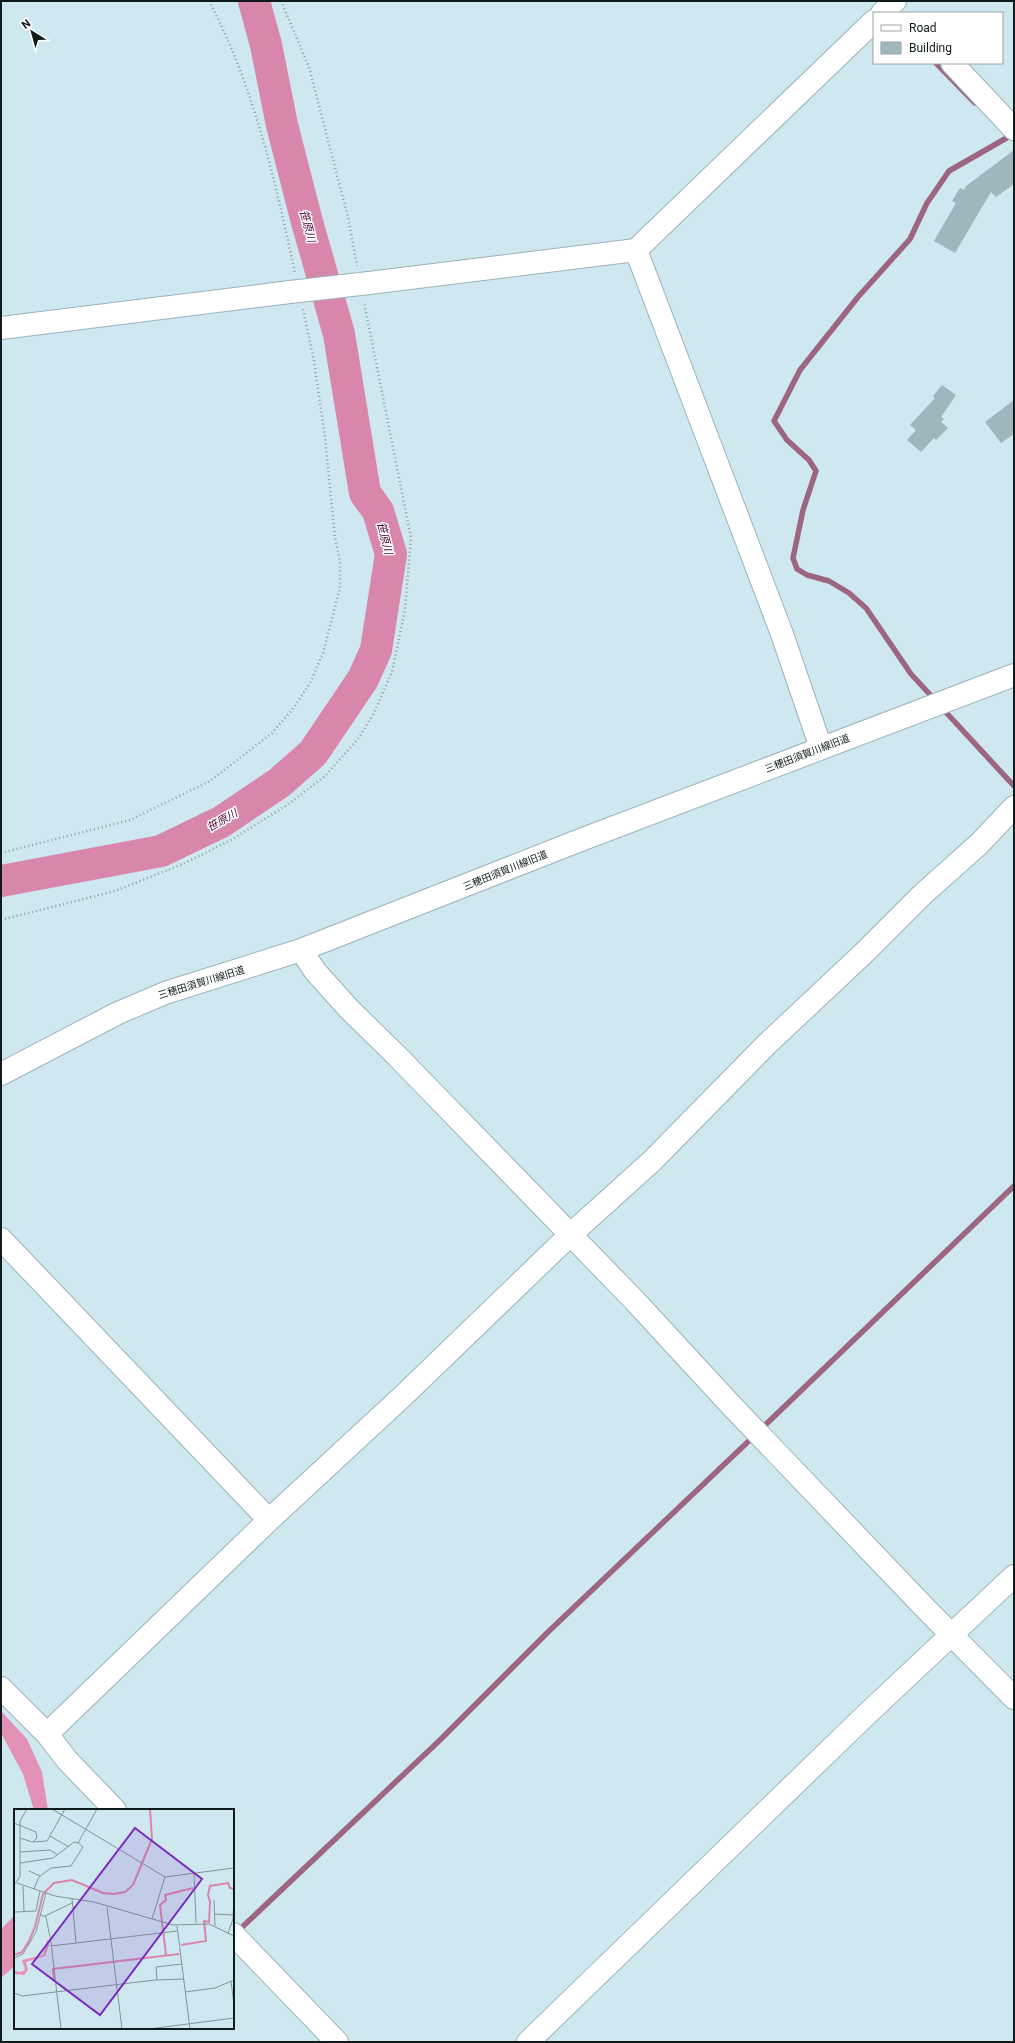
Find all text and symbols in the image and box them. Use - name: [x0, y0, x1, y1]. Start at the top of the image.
- north arrow: [12, 12, 52, 52]
- legend: [873, 12, 1003, 64]
- text: N: [19, 17, 33, 32]
- text: Road: [909, 21, 937, 35]
- text: Building: [909, 41, 952, 55]
- water label: 笹原川: [297, 209, 318, 245]
- water label: 笹原川: [374, 521, 395, 557]
- street label: 三穂田須賀川線旧道: [763, 732, 851, 775]
- water label: 笹原川: [205, 806, 241, 834]
- street label: 三穂田須賀川線旧道: [461, 849, 549, 892]
- street label: 三穂田須賀川線旧道: [157, 964, 246, 1001]
- inset map: [14, 1809, 234, 2029]

